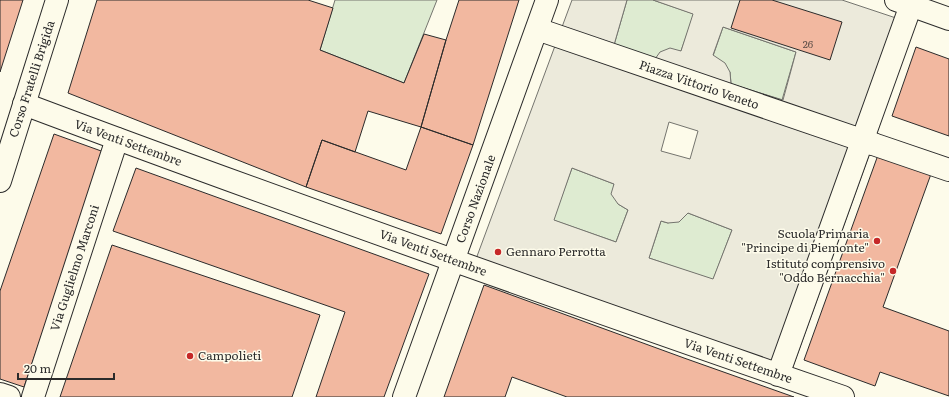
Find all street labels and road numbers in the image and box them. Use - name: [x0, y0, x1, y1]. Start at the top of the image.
- street label: Corso Fratelli Brigida: [4, 17, 59, 140]
- street label: Piazza Vittorio Veneto: [637, 55, 762, 113]
- street label: Via Venti Settembre: [72, 114, 185, 170]
- street label: Corso Nazionale: [451, 152, 499, 245]
- street label: Via Guglielmo Marconi: [45, 202, 103, 333]
- street label: Via Venti Settembre: [377, 224, 490, 280]
- street label: Via Venti Settembre: [682, 333, 795, 387]

